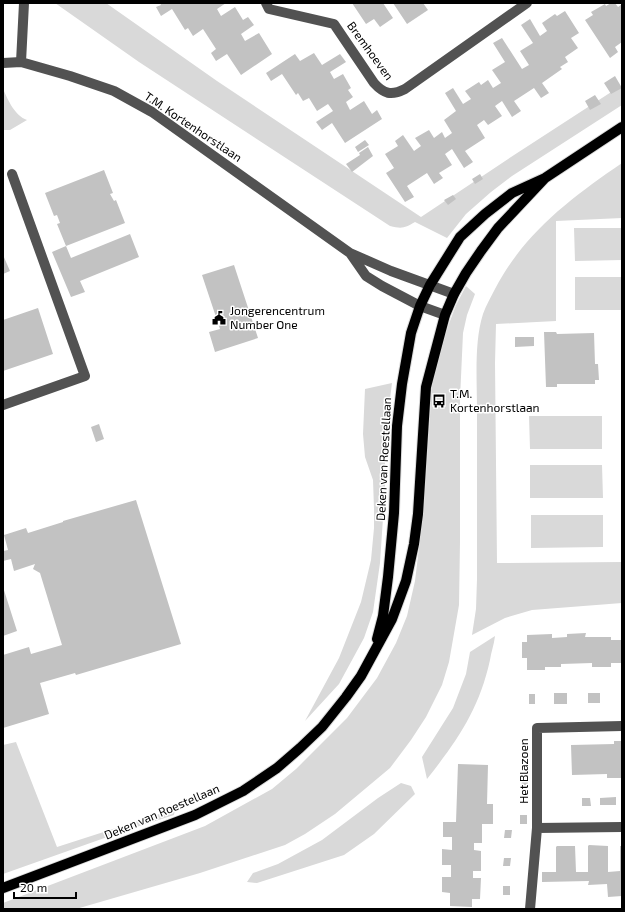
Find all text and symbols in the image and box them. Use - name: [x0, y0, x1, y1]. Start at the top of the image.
- street label: Bremhoeven: [345, 18, 397, 82]
- street label: T.M. Kortenhorstlaan: [142, 88, 245, 164]
- place label: Jongerencentrum Number One: [230, 303, 325, 331]
- public building icon: Jongerencentrum Number One: [211, 310, 227, 326]
- place label: T.M. Kortenhorstlaan: [450, 386, 540, 414]
- bus stop icon: T.M. Kortenhorstlaan: [431, 393, 447, 409]
- street label: Deken van Roestellaan: [373, 397, 393, 521]
- street label: Het Blazoen: [516, 738, 530, 804]
- street label: Deken van Roestellaan: [102, 780, 221, 842]
- scale bar: [14, 874, 76, 900]
- text: 20 m: [20, 880, 47, 894]

